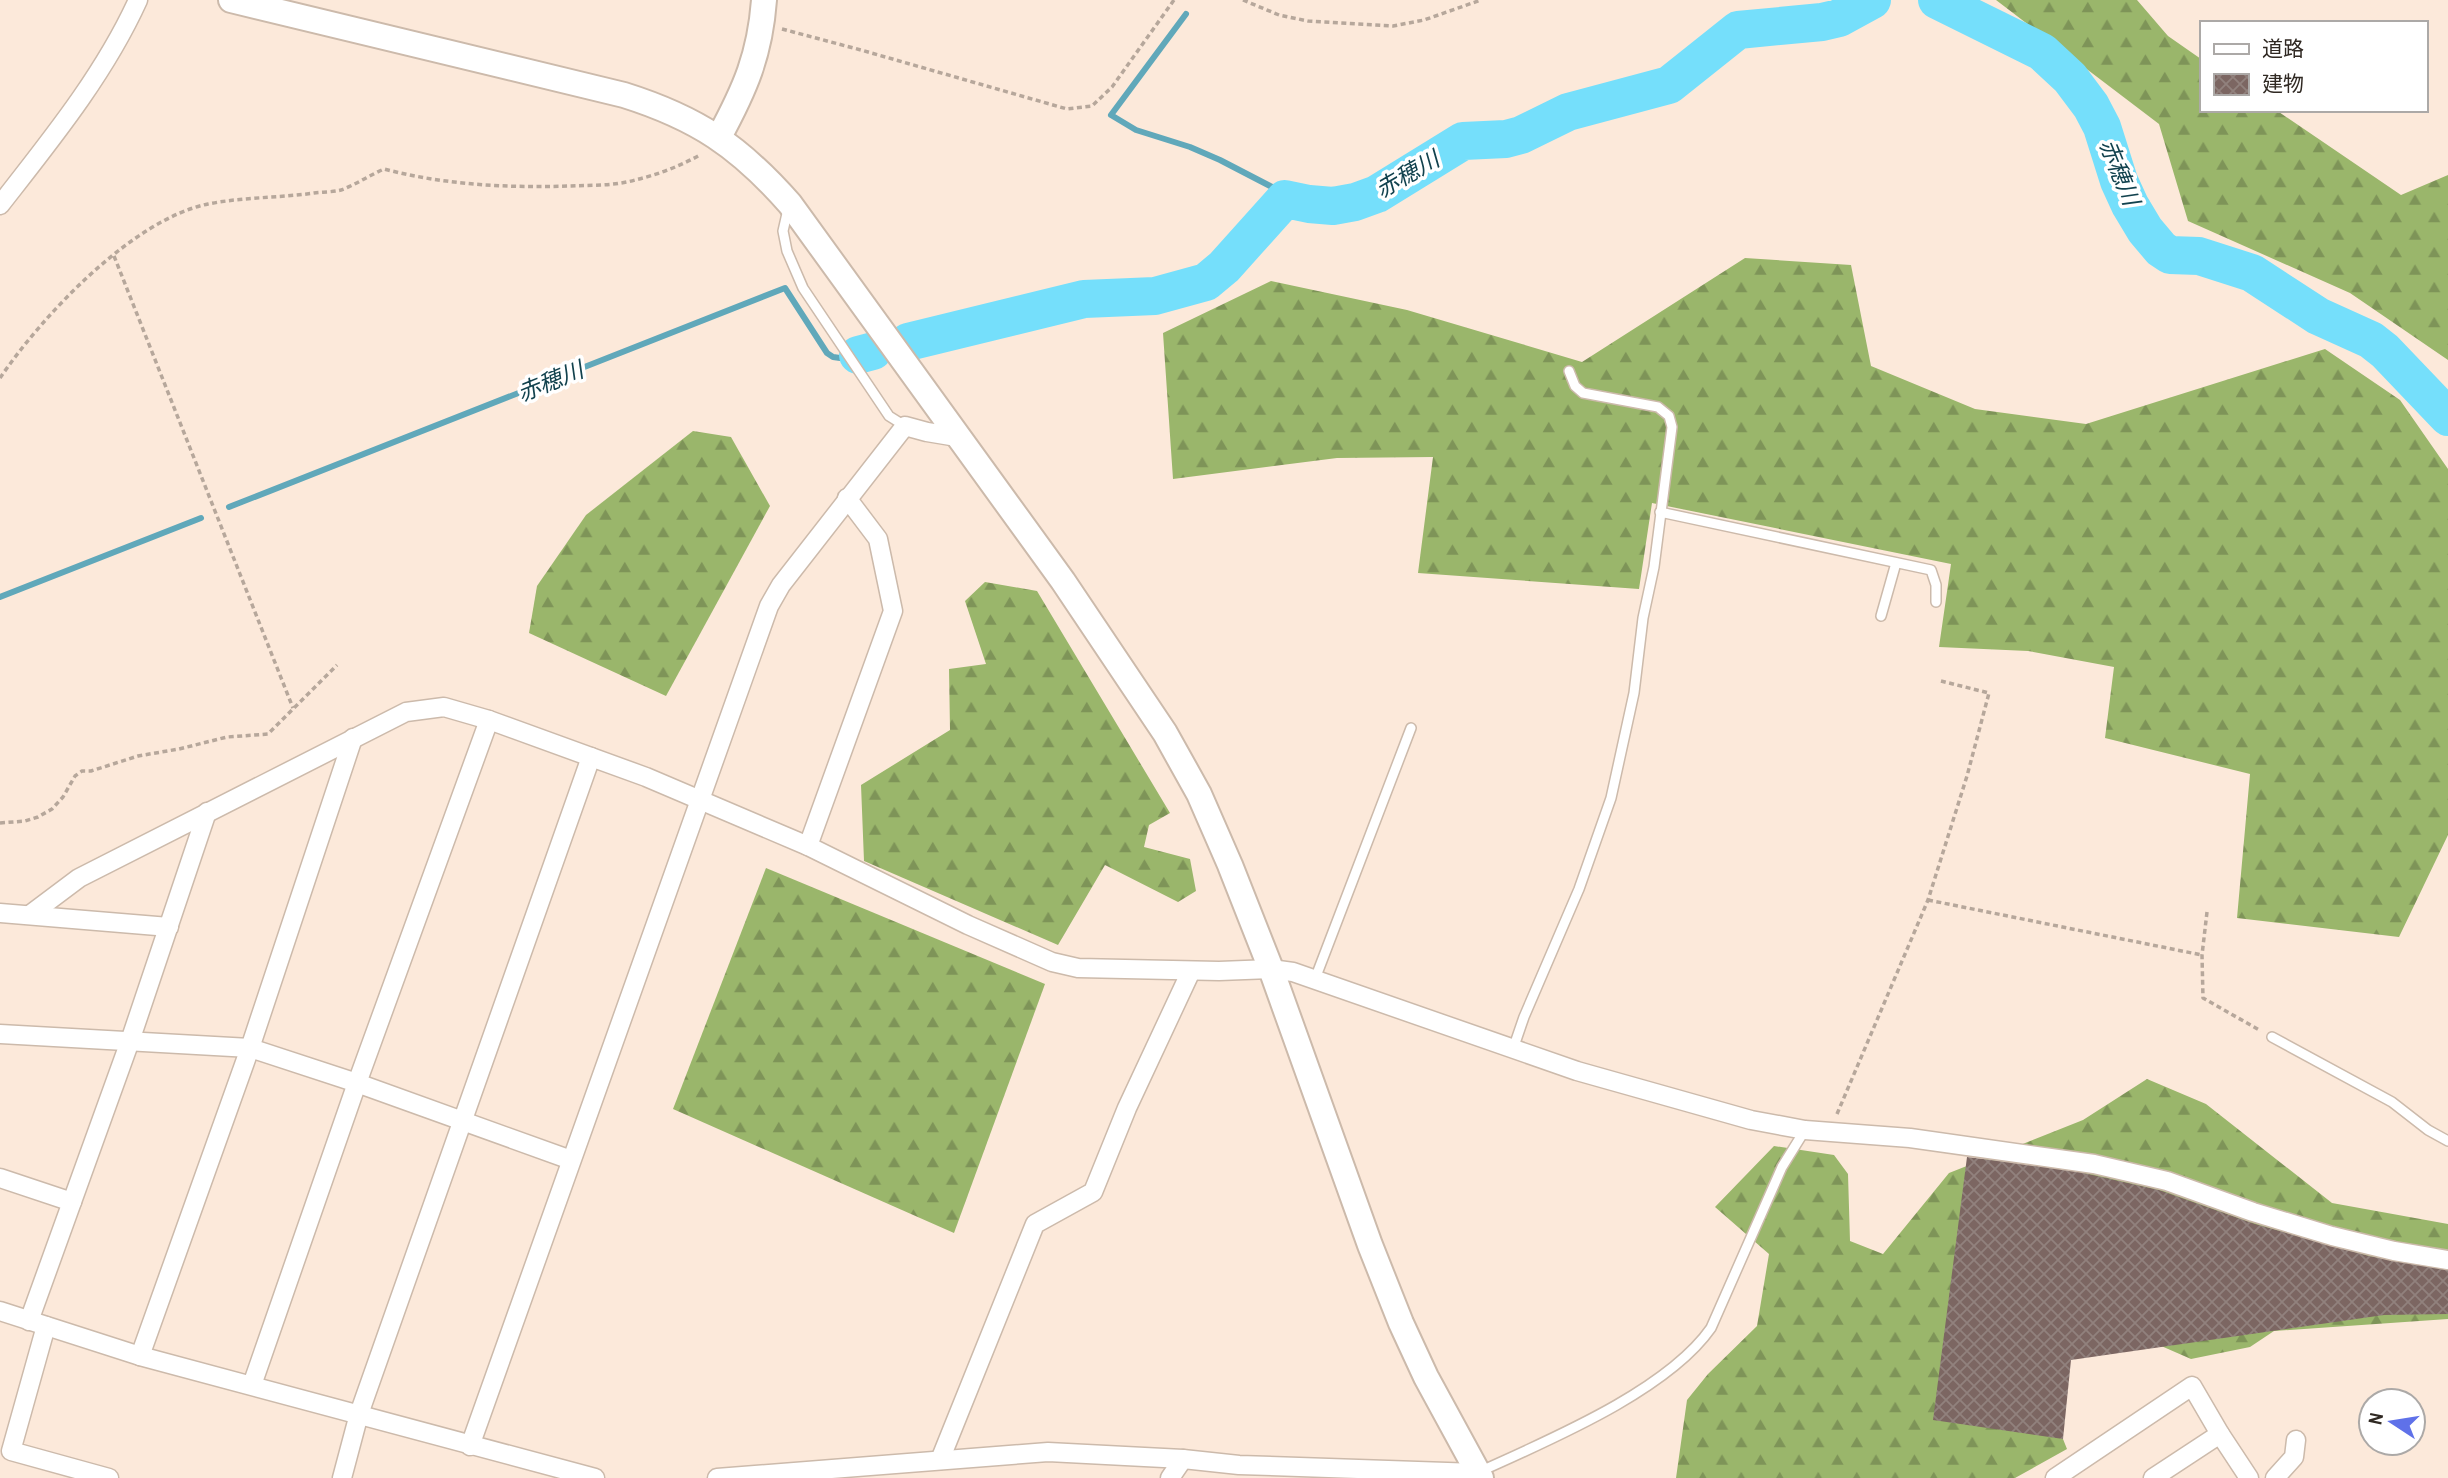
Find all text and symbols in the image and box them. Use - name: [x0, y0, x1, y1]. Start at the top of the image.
- legend: [2200, 21, 2427, 112]
- text: 道路: [2262, 34, 2304, 63]
- text: 建物: [2262, 69, 2304, 98]
- water label: 赤穂川: [2093, 134, 2148, 213]
- water label: 赤穂川: [1369, 142, 1447, 205]
- water label: 赤穂川: [512, 353, 591, 408]
- north arrow: [2357, 1387, 2427, 1457]
- text: N: [2361, 1410, 2389, 1427]

